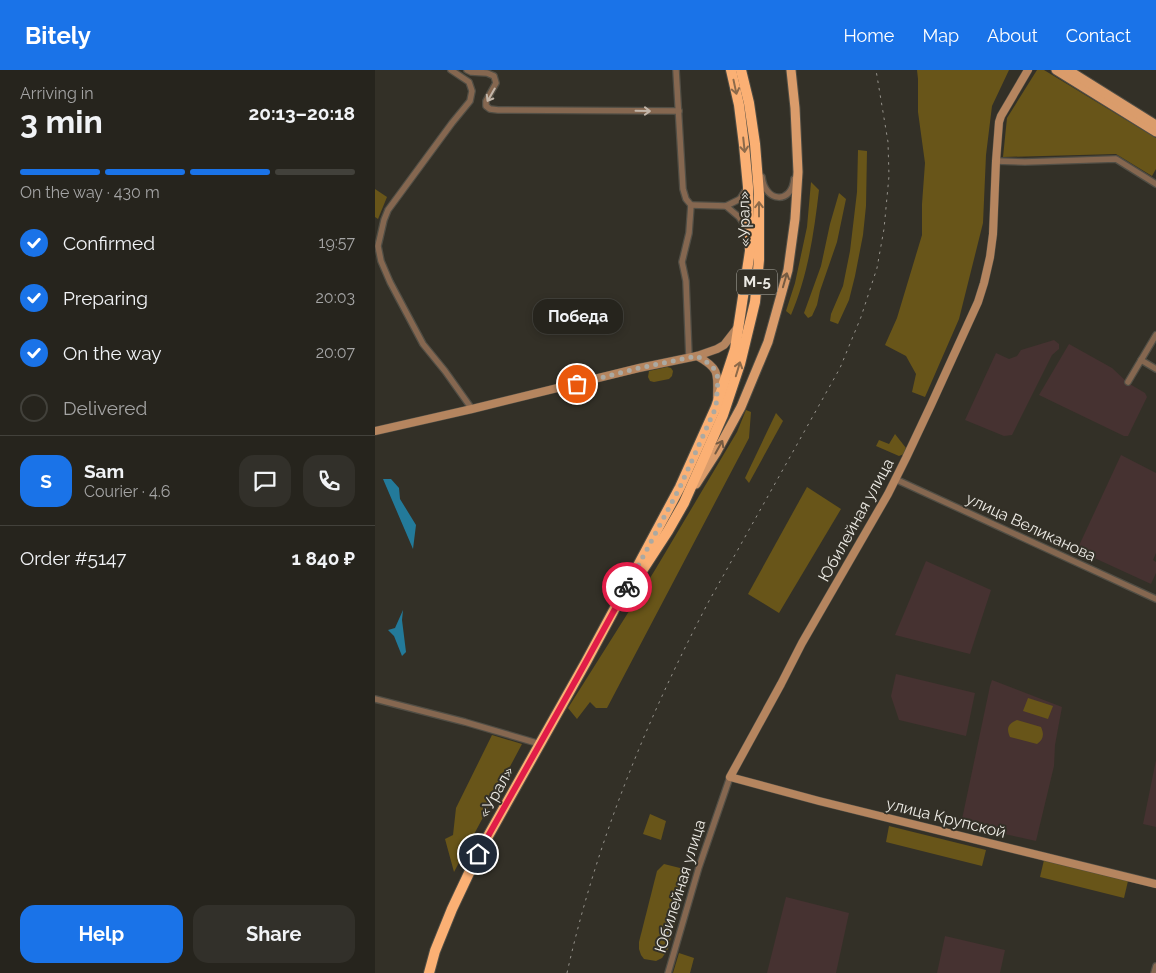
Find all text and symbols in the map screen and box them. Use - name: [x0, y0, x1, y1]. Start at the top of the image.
- text: Bitely: [25, 21, 91, 50]
- text: Home: [843, 25, 894, 46]
- text: Map: [922, 25, 959, 46]
- text: About: [987, 25, 1038, 46]
- text: Contact: [1066, 25, 1131, 46]
- one-way arrow: [731, 79, 740, 95]
- text: Arriving in: [20, 84, 94, 103]
- one-way arrow: [485, 87, 495, 101]
- text: 20:13–20:18: [249, 102, 355, 124]
- text: 3 min: [20, 103, 103, 140]
- one-way arrow: [634, 106, 651, 116]
- one-way arrow: [739, 137, 749, 153]
- text: On the way · 430 m: [20, 183, 160, 202]
- street label: «Урал»: [734, 191, 754, 247]
- one-way arrow: [754, 201, 764, 217]
- icon: check: [20, 229, 48, 257]
- text: Confirmed: [63, 232, 155, 254]
- text: 19:57: [319, 233, 355, 252]
- road number: М-5: [737, 270, 777, 294]
- one-way arrow: [781, 273, 791, 289]
- icon: check: [20, 284, 48, 312]
- text: Preparing: [63, 287, 148, 309]
- text: 20:03: [316, 288, 355, 307]
- callout: Победа: [532, 299, 622, 334]
- text: Победа: [548, 307, 608, 326]
- icon: check: [20, 339, 48, 367]
- text: On the way: [63, 342, 162, 364]
- text: 20:07: [316, 343, 355, 362]
- one-way arrow: [734, 361, 744, 377]
- pin: [556, 363, 598, 405]
- icon: bag: [563, 370, 591, 398]
- text: Delivered: [63, 397, 147, 419]
- one-way arrow: [715, 440, 725, 455]
- button: chat: [239, 455, 291, 507]
- button: phone: [303, 455, 355, 507]
- street label: Юбилейная улица: [814, 455, 898, 585]
- text: Sam: [84, 460, 124, 482]
- text: S: [40, 470, 52, 492]
- text: Courier · 4.6: [84, 482, 170, 501]
- street label: улица Великанова: [963, 489, 1099, 565]
- text: Order #5147: [20, 547, 127, 569]
- text: 1 840 ₽: [291, 547, 355, 569]
- courier: [602, 562, 652, 612]
- icon: bike: [613, 573, 641, 601]
- street label: «Урал»: [474, 763, 518, 821]
- street label: улица Крупской: [884, 794, 1008, 842]
- street label: Юбилейная улица: [651, 817, 709, 955]
- pin: [457, 833, 499, 875]
- icon: home: [464, 840, 492, 868]
- button: Help: [20, 905, 183, 963]
- button: Share: [193, 905, 355, 963]

